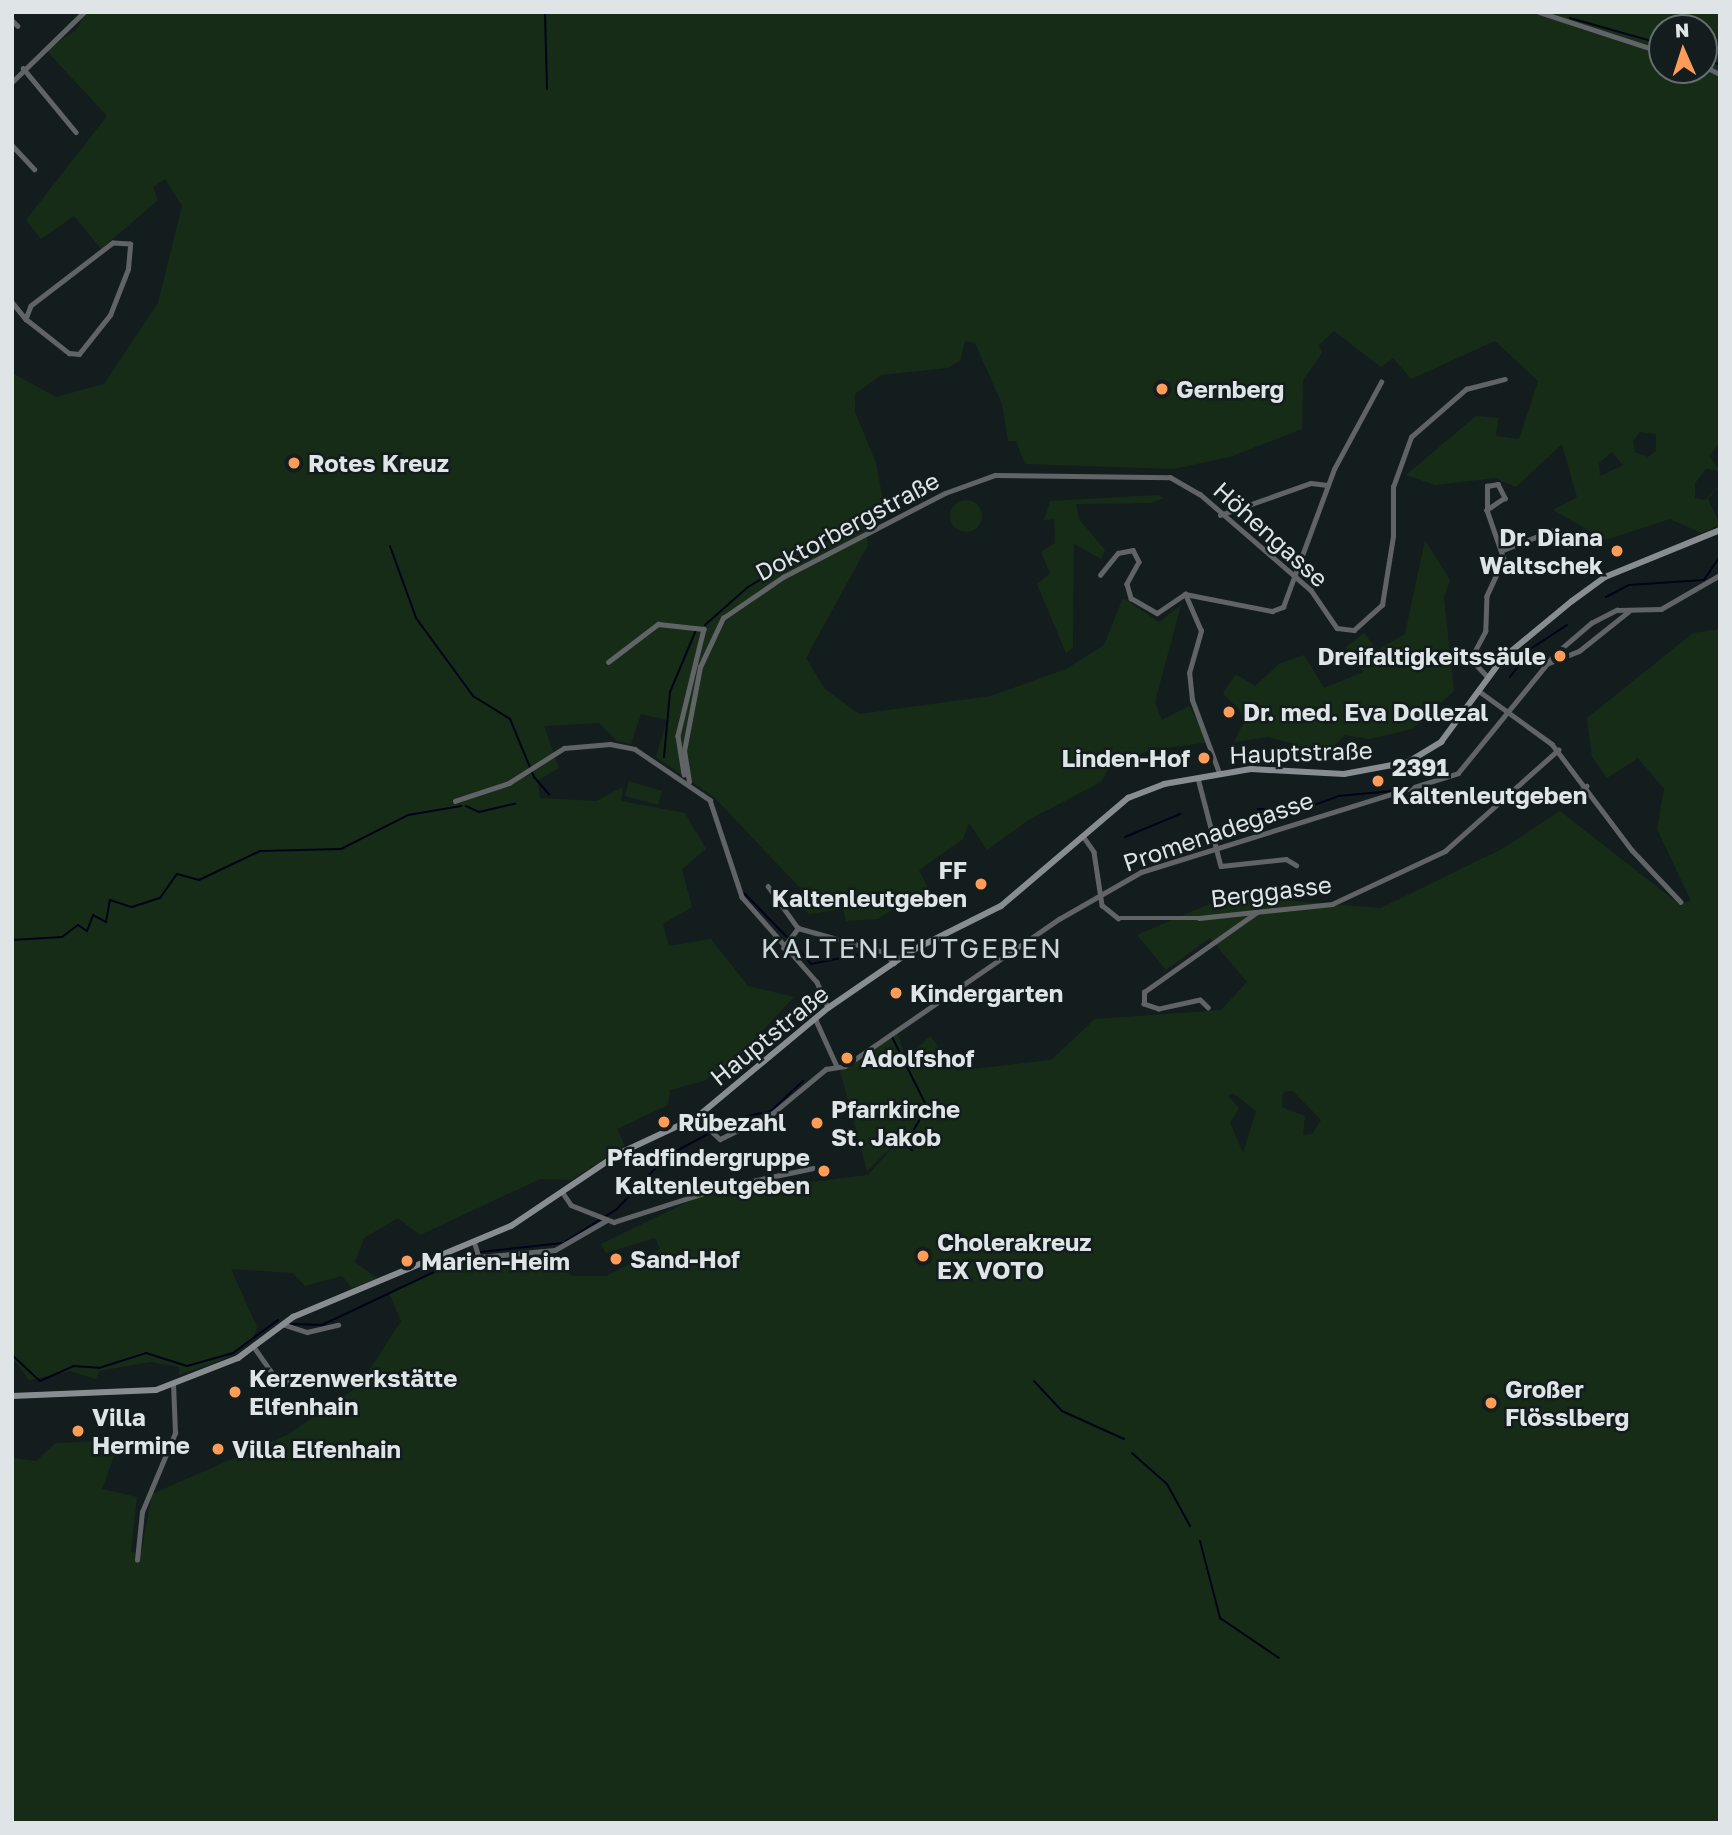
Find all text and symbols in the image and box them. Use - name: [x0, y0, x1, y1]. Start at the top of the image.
- north arrow: [1648, 14, 1718, 84]
- text: N: [1674, 18, 1690, 41]
- place label: Gernberg: [1176, 375, 1284, 403]
- marker: Gernberg: [1154, 381, 1170, 397]
- place label: Rotes Kreuz: [308, 449, 449, 477]
- marker: Rotes Kreuz: [286, 455, 302, 471]
- street label: Doktorbergstraße: [750, 465, 944, 587]
- street label: Höhengasse: [1208, 475, 1334, 593]
- place label: Dr. Diana Waltschek: [1479, 523, 1603, 579]
- marker: Dr. Diana Waltschek: [1609, 543, 1625, 559]
- place label: Dreifaltigkeitssäule: [1317, 642, 1546, 670]
- marker: Dreifaltigkeitssäule: [1552, 648, 1568, 664]
- place label: Dr. med. Eva Dollezal: [1243, 698, 1488, 726]
- marker: Dr. med. Eva Dollezal: [1221, 704, 1237, 720]
- street label: Hauptstraße: [1229, 735, 1373, 769]
- place label: Linden-Hof: [1061, 744, 1190, 772]
- marker: Linden-Hof: [1196, 750, 1212, 766]
- place label: 2391 Kaltenleutgeben: [1392, 753, 1587, 809]
- marker: 2391 Kaltenleutgeben: [1370, 773, 1386, 789]
- street label: Promenadegasse: [1119, 785, 1317, 877]
- place label: FF Kaltenleutgeben: [772, 856, 967, 912]
- street label: Berggasse: [1209, 869, 1333, 913]
- marker: FF Kaltenleutgeben: [973, 876, 989, 892]
- district label: KALTENLEUTGEBEN: [763, 931, 1061, 965]
- street label: Hauptstraße: [704, 979, 834, 1091]
- place label: Kindergarten: [910, 979, 1063, 1007]
- marker: Kindergarten: [888, 985, 904, 1001]
- place label: Adolfshof: [861, 1044, 974, 1072]
- marker: Adolfshof: [839, 1050, 855, 1066]
- place label: Pfarrkirche St. Jakob: [831, 1095, 960, 1151]
- place label: Rübezahl: [678, 1108, 786, 1136]
- marker: Rübezahl: [656, 1114, 672, 1130]
- marker: Pfarrkirche St. Jakob: [809, 1115, 825, 1131]
- place label: Pfadfindergruppe Kaltenleutgeben: [607, 1143, 810, 1199]
- marker: Pfadfindergruppe Kaltenleutgeben: [816, 1163, 832, 1179]
- place label: Cholerakreuz EX VOTO: [937, 1228, 1092, 1284]
- place label: Sand-Hof: [630, 1245, 740, 1273]
- place label: Marien-Heim: [421, 1247, 570, 1275]
- marker: Cholerakreuz EX VOTO: [915, 1248, 931, 1264]
- marker: Sand-Hof: [608, 1251, 624, 1267]
- marker: Marien-Heim: [399, 1253, 415, 1269]
- place label: Kerzenwerkstätte Elfenhain: [249, 1364, 457, 1420]
- place label: Großer Flösslberg: [1505, 1375, 1629, 1431]
- marker: Kerzenwerkstätte Elfenhain: [227, 1384, 243, 1400]
- marker: Großer Flösslberg: [1483, 1395, 1499, 1411]
- place label: Villa Hermine: [92, 1403, 190, 1459]
- marker: Villa Hermine: [70, 1423, 86, 1439]
- place label: Villa Elfenhain: [232, 1435, 401, 1463]
- marker: Villa Elfenhain: [210, 1441, 226, 1457]

